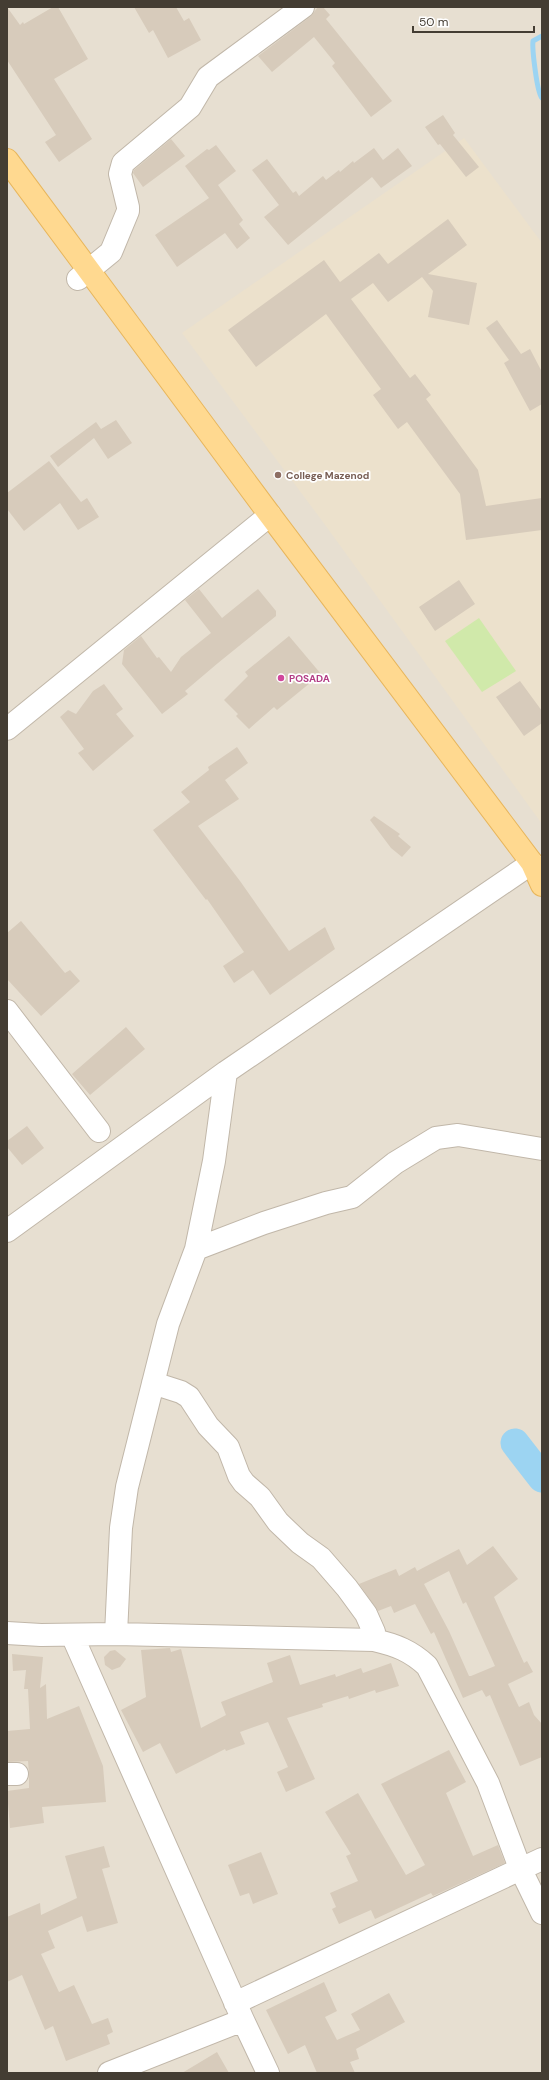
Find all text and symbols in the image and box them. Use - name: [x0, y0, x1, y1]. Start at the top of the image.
- scale bar: [413, 8, 534, 34]
- text: 50 m: [419, 14, 448, 30]
- place label: College Mazenod: [286, 469, 369, 482]
- marker: College Mazenod: [273, 470, 283, 480]
- place label: POSADA: [289, 672, 330, 685]
- marker: POSADA: [276, 673, 286, 683]

